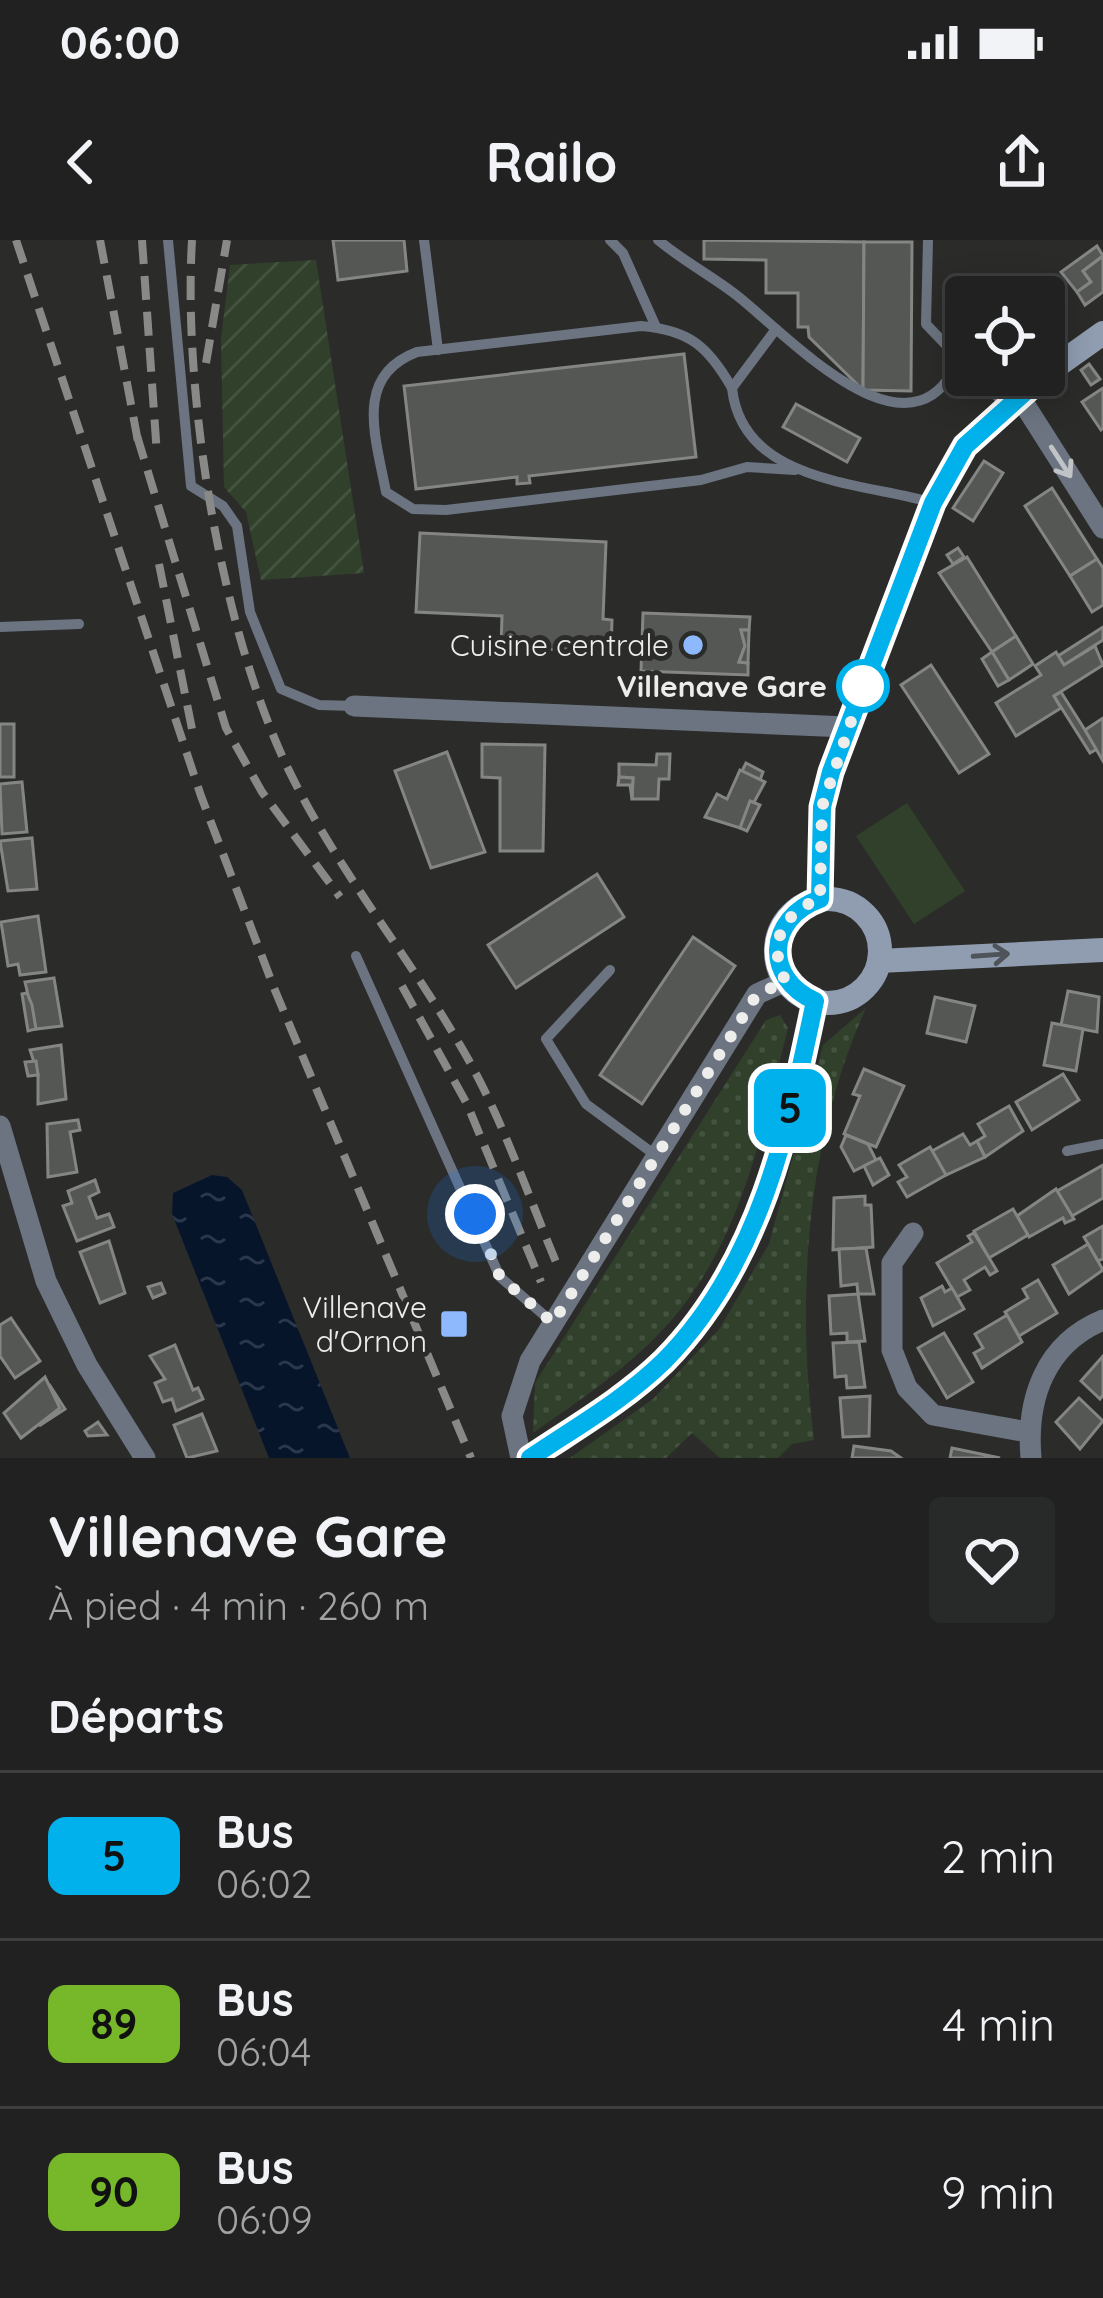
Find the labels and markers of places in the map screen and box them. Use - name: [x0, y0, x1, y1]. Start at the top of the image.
- place label: Cuisine centrale: [450, 626, 669, 664]
- marker: Cuisine centrale: [680, 632, 706, 658]
- marker: Villenave Gare: [838, 661, 888, 711]
- place label: Villenave Gare: [617, 667, 827, 705]
- place label: Villenave d'Ornon: [302, 1288, 427, 1360]
- marker: Villenave d'Ornon: [438, 1308, 470, 1340]

